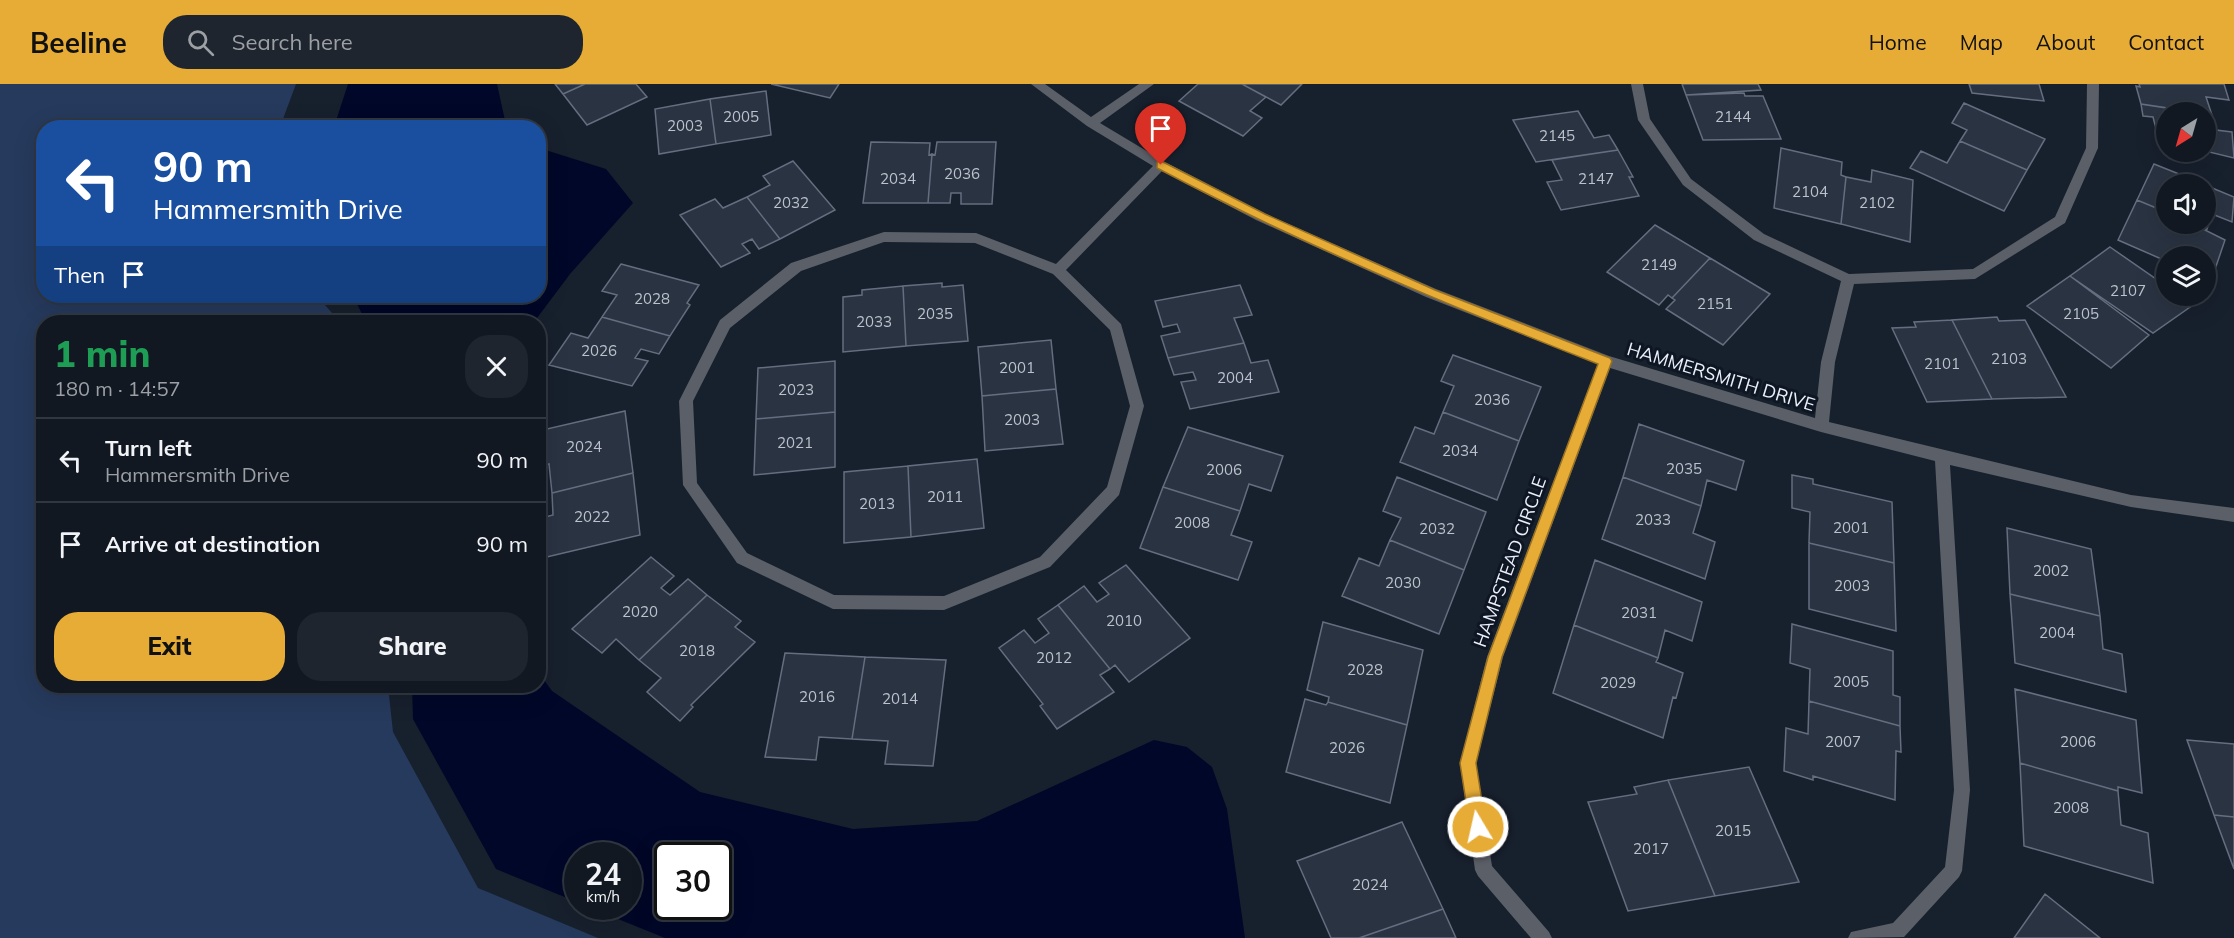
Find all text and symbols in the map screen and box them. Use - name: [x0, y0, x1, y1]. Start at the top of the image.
- search box: [163, 15, 583, 69]
- text: Beeline: [30, 25, 127, 60]
- icon: search: [184, 26, 217, 59]
- text: Search here: [232, 28, 353, 56]
- text: Home: [1869, 29, 1927, 55]
- text: Map: [1960, 29, 2003, 55]
- text: About: [2036, 29, 2095, 55]
- text: Contact: [2128, 29, 2204, 55]
- north arrow: [2156, 102, 2216, 162]
- map controls: [2156, 102, 2216, 306]
- pin: [1135, 103, 1186, 165]
- house number: 2005: [723, 107, 759, 126]
- house number: 2144: [1715, 107, 1751, 126]
- icon: arrive: [1144, 112, 1177, 145]
- house number: 2003: [667, 116, 703, 135]
- house number: 2145: [1539, 126, 1575, 145]
- text: 90 m: [153, 140, 253, 193]
- icon: left: [54, 144, 132, 222]
- house number: 2036: [944, 164, 980, 183]
- house number: 2034: [880, 169, 916, 188]
- house number: 2147: [1578, 169, 1614, 188]
- button: sound: [2156, 174, 2216, 234]
- house number: 2104: [1792, 182, 1828, 201]
- text: Hammersmith Drive: [153, 192, 403, 226]
- house number: 2032: [773, 193, 809, 212]
- house number: 2102: [1859, 193, 1895, 212]
- button: layers: [2156, 246, 2216, 306]
- house number: 2149: [1641, 255, 1677, 274]
- icon: arrive: [117, 258, 150, 291]
- text: Then: [54, 261, 105, 289]
- house number: 2107: [2110, 281, 2146, 300]
- house number: 2028: [634, 289, 670, 308]
- house number: 2151: [1697, 294, 1733, 313]
- house number: 2035: [917, 304, 953, 323]
- house number: 2105: [2063, 304, 2099, 323]
- house number: 2033: [856, 312, 892, 331]
- text: 1 min: [54, 331, 150, 376]
- button: close: [465, 335, 528, 398]
- street label: HAMMERSMITH DRIVE: [1624, 337, 1818, 416]
- house number: 2026: [581, 341, 617, 360]
- house number: 2103: [1991, 349, 2027, 368]
- house number: 2101: [1924, 354, 1960, 373]
- house number: 2001: [999, 358, 1035, 377]
- house number: 2004: [1217, 368, 1253, 387]
- text: 180 m · 14:57: [54, 376, 180, 401]
- house number: 2023: [778, 380, 814, 399]
- house number: 2036: [1474, 390, 1510, 409]
- house number: 2003: [1004, 410, 1040, 429]
- house number: 2021: [777, 433, 813, 452]
- text: Turn left: [105, 434, 192, 462]
- house number: 2024: [566, 437, 602, 456]
- house number: 2034: [1442, 441, 1478, 460]
- icon: left: [54, 444, 87, 477]
- text: 90 m: [477, 446, 528, 474]
- house number: 2035: [1666, 459, 1702, 478]
- house number: 2006: [1206, 460, 1242, 479]
- text: Hammersmith Drive: [105, 462, 290, 487]
- street label: HAMPSTEAD CIRCLE: [1468, 473, 1551, 650]
- house number: 2011: [927, 487, 963, 506]
- house number: 2013: [859, 494, 895, 513]
- house number: 2022: [574, 507, 610, 526]
- house number: 2033: [1635, 510, 1671, 529]
- house number: 2008: [1174, 513, 1210, 532]
- house number: 2001: [1833, 518, 1869, 537]
- house number: 2032: [1419, 519, 1455, 538]
- icon: arrive: [54, 528, 87, 561]
- text: Arrive at destination: [105, 530, 320, 558]
- text: 90 m: [477, 530, 528, 558]
- house number: 2002: [2033, 561, 2069, 580]
- house number: 2030: [1385, 573, 1421, 592]
- house number: 2003: [1834, 576, 1870, 595]
- house number: 2020: [622, 602, 658, 621]
- house number: 2031: [1621, 603, 1657, 622]
- house number: 2010: [1106, 611, 1142, 630]
- button: Exit: [54, 612, 285, 681]
- button: Share: [297, 612, 528, 681]
- house number: 2004: [2039, 623, 2075, 642]
- house number: 2018: [679, 641, 715, 660]
- house number: 2012: [1036, 648, 1072, 667]
- house number: 2028: [1347, 660, 1383, 679]
- house number: 2005: [1833, 672, 1869, 691]
- house number: 2029: [1600, 673, 1636, 692]
- house number: 2016: [799, 687, 835, 706]
- house number: 2014: [882, 689, 918, 708]
- house number: 2007: [1825, 732, 1861, 751]
- house number: 2006: [2060, 732, 2096, 751]
- house number: 2026: [1329, 738, 1365, 757]
- position arrow: [1446, 795, 1510, 859]
- house number: 2008: [2053, 798, 2089, 817]
- house number: 2015: [1715, 821, 1751, 840]
- house number: 2017: [1633, 839, 1669, 858]
- speed limit sign: 30: [654, 842, 732, 920]
- text: 24: [585, 855, 621, 893]
- house number: 2024: [1352, 875, 1388, 894]
- text: km/h: [586, 887, 620, 906]

